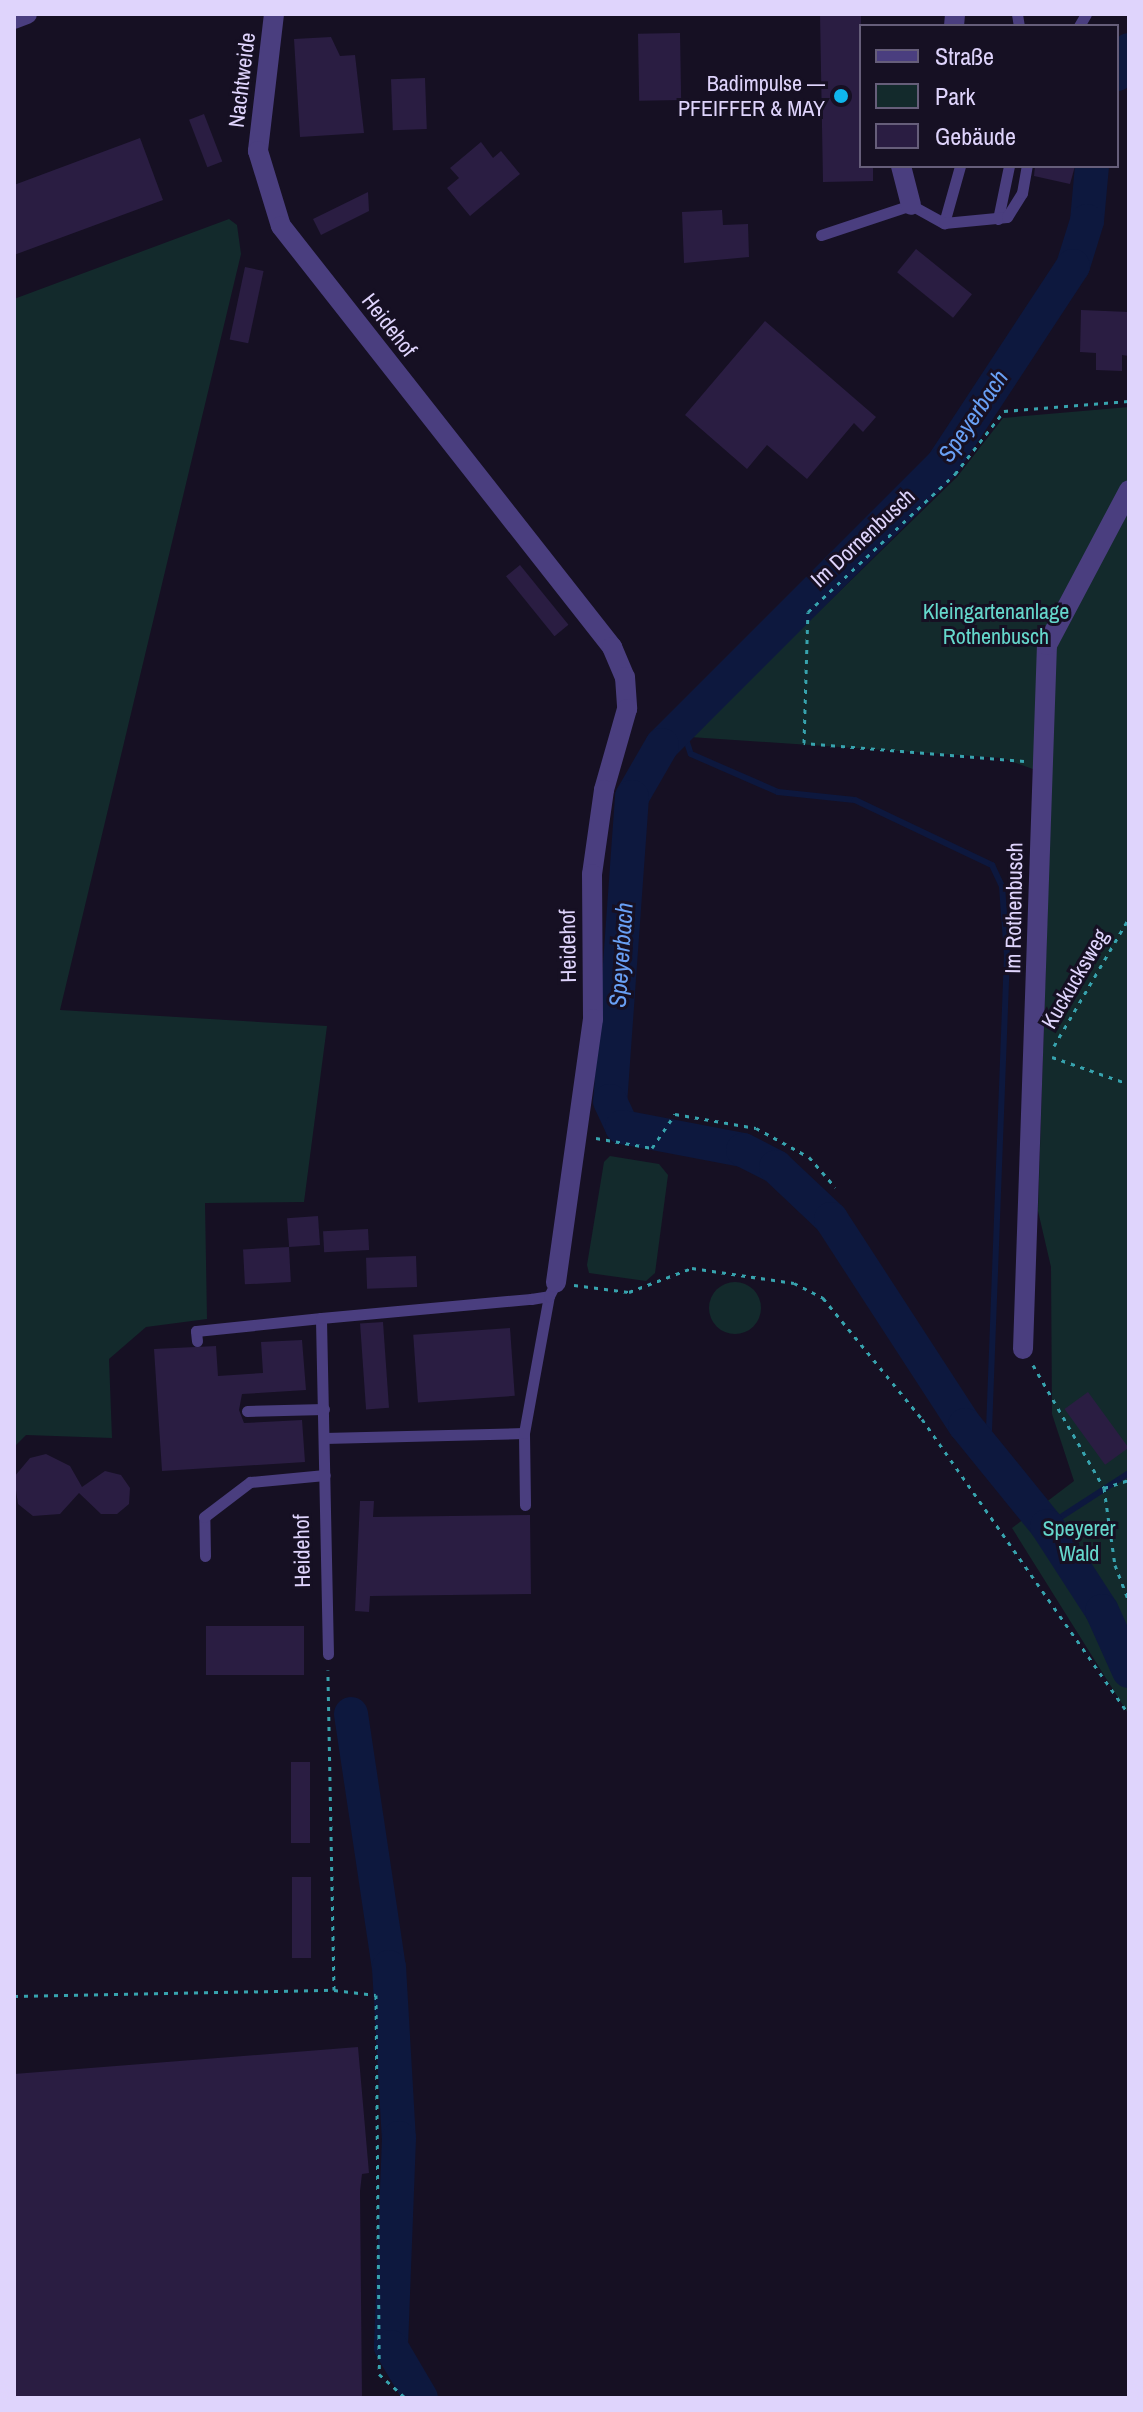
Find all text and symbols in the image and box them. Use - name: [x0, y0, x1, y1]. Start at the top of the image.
- legend: [859, 24, 1119, 168]
- street label: Nachtweide: [223, 31, 261, 129]
- text: Straße: [935, 40, 994, 72]
- place label: Badimpulse — PFEIFFER & MAY: [678, 70, 825, 122]
- text: Park: [935, 80, 975, 112]
- marker: Badimpulse — PFEIFFER & MAY: [832, 87, 850, 105]
- text: Gebäude: [935, 120, 1016, 152]
- street label: Heidehof: [356, 288, 422, 362]
- water label: Speyerbach: [932, 364, 1014, 468]
- street label: Im Dornenbusch: [806, 483, 920, 593]
- park label: Kleingartenanlage Rothenbusch: [923, 598, 1069, 650]
- street label: Im Rothenbusch: [1000, 842, 1028, 974]
- water label: Speyerbach: [603, 902, 639, 1008]
- street label: Heidehof: [554, 909, 582, 983]
- street label: Kuckucksweg: [1036, 925, 1114, 1033]
- street label: Heidehof: [288, 1514, 316, 1588]
- park label: Speyerer Wald: [1042, 1515, 1116, 1566]

